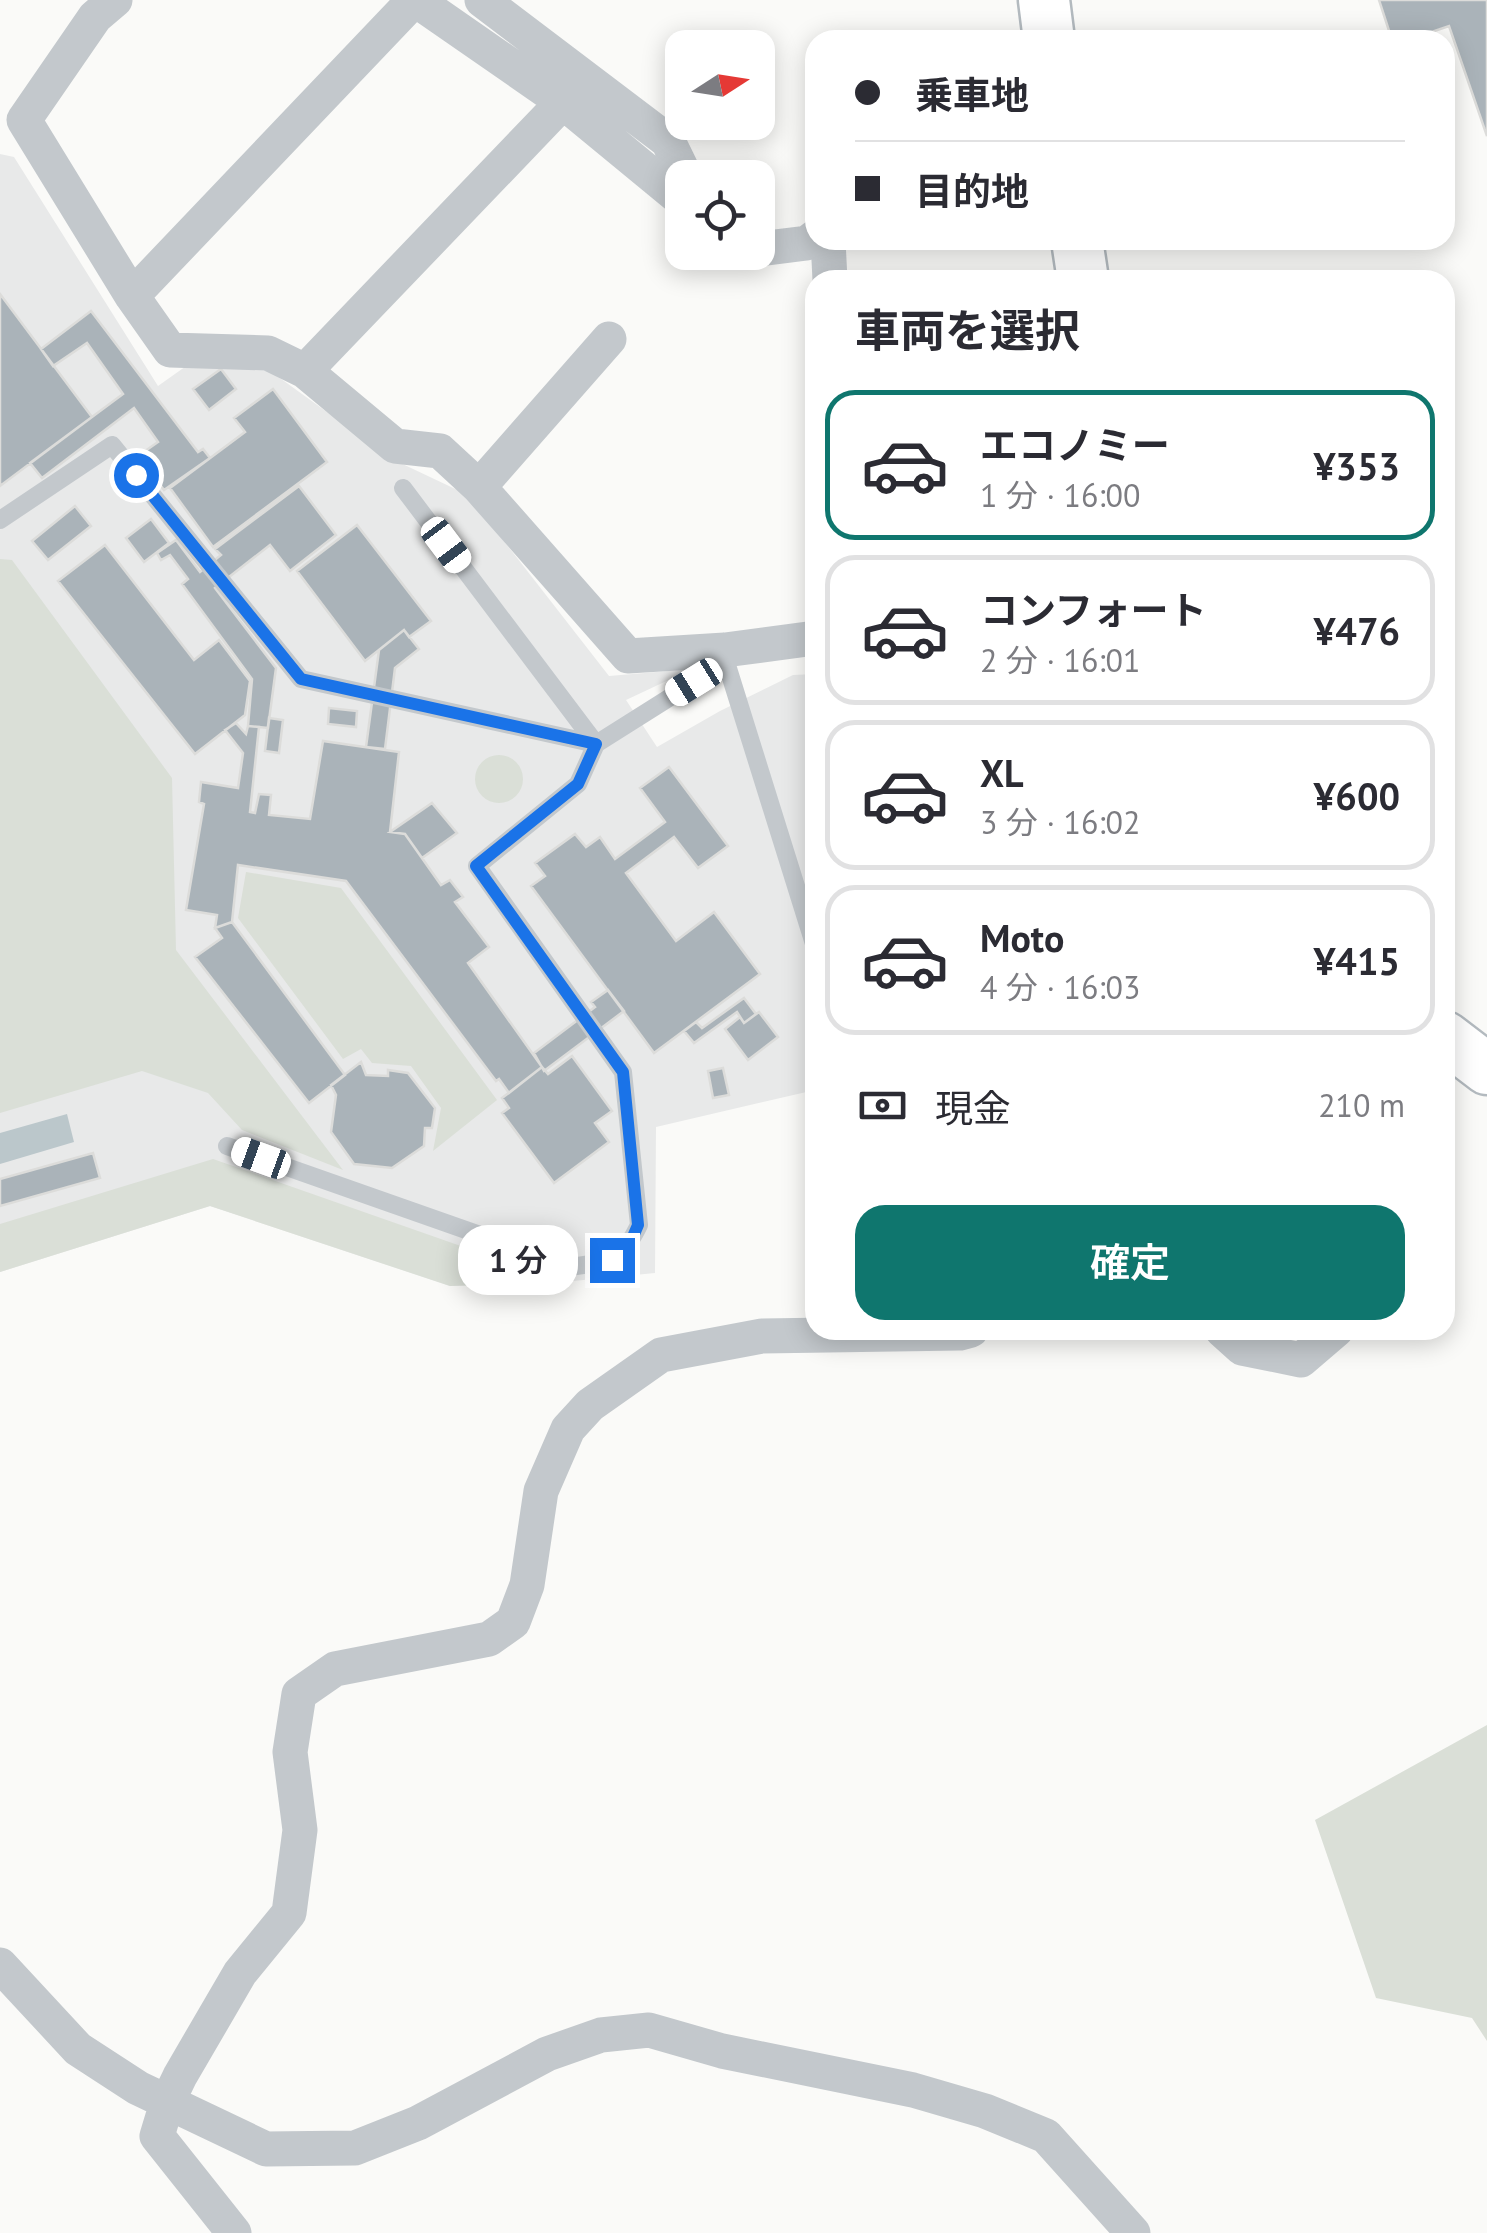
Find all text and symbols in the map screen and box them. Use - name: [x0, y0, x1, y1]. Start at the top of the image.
- north arrow: [665, 30, 775, 140]
- map controls: [665, 30, 775, 270]
- text: 乗車地: [915, 70, 1029, 119]
- button: locate: [665, 160, 775, 270]
- text: 目的地: [915, 166, 1029, 215]
- text: 車両を選択: [855, 301, 1080, 359]
- icon: car: [860, 420, 950, 510]
- text: エコノミー: [980, 420, 1170, 469]
- text: ¥353: [1314, 441, 1400, 490]
- route start: [114, 453, 159, 498]
- text: 1 分 · 16:00: [980, 474, 1140, 516]
- car: [416, 512, 476, 578]
- icon: car: [860, 585, 950, 675]
- text: コンフォート: [980, 585, 1207, 634]
- text: ¥476: [1314, 606, 1400, 655]
- text: 2 分 · 16:01: [980, 639, 1140, 681]
- car: [661, 653, 727, 711]
- text: XL: [980, 748, 1024, 797]
- icon: car: [860, 750, 950, 840]
- text: ¥600: [1314, 771, 1400, 820]
- text: 3 分 · 16:02: [980, 801, 1140, 843]
- text: Moto: [980, 913, 1064, 962]
- icon: car: [860, 915, 950, 1005]
- text: ¥415: [1314, 936, 1400, 985]
- text: 4 分 · 16:03: [980, 966, 1140, 1008]
- icon: cash: [855, 1078, 910, 1133]
- text: 現金: [935, 1083, 1011, 1132]
- text: 210 m: [1318, 1084, 1405, 1126]
- car: [228, 1134, 294, 1182]
- button: 確定: [855, 1205, 1405, 1320]
- callout: 1 分: [457, 1225, 577, 1295]
- route end: [590, 1238, 635, 1283]
- text: 1 分: [489, 1239, 547, 1281]

